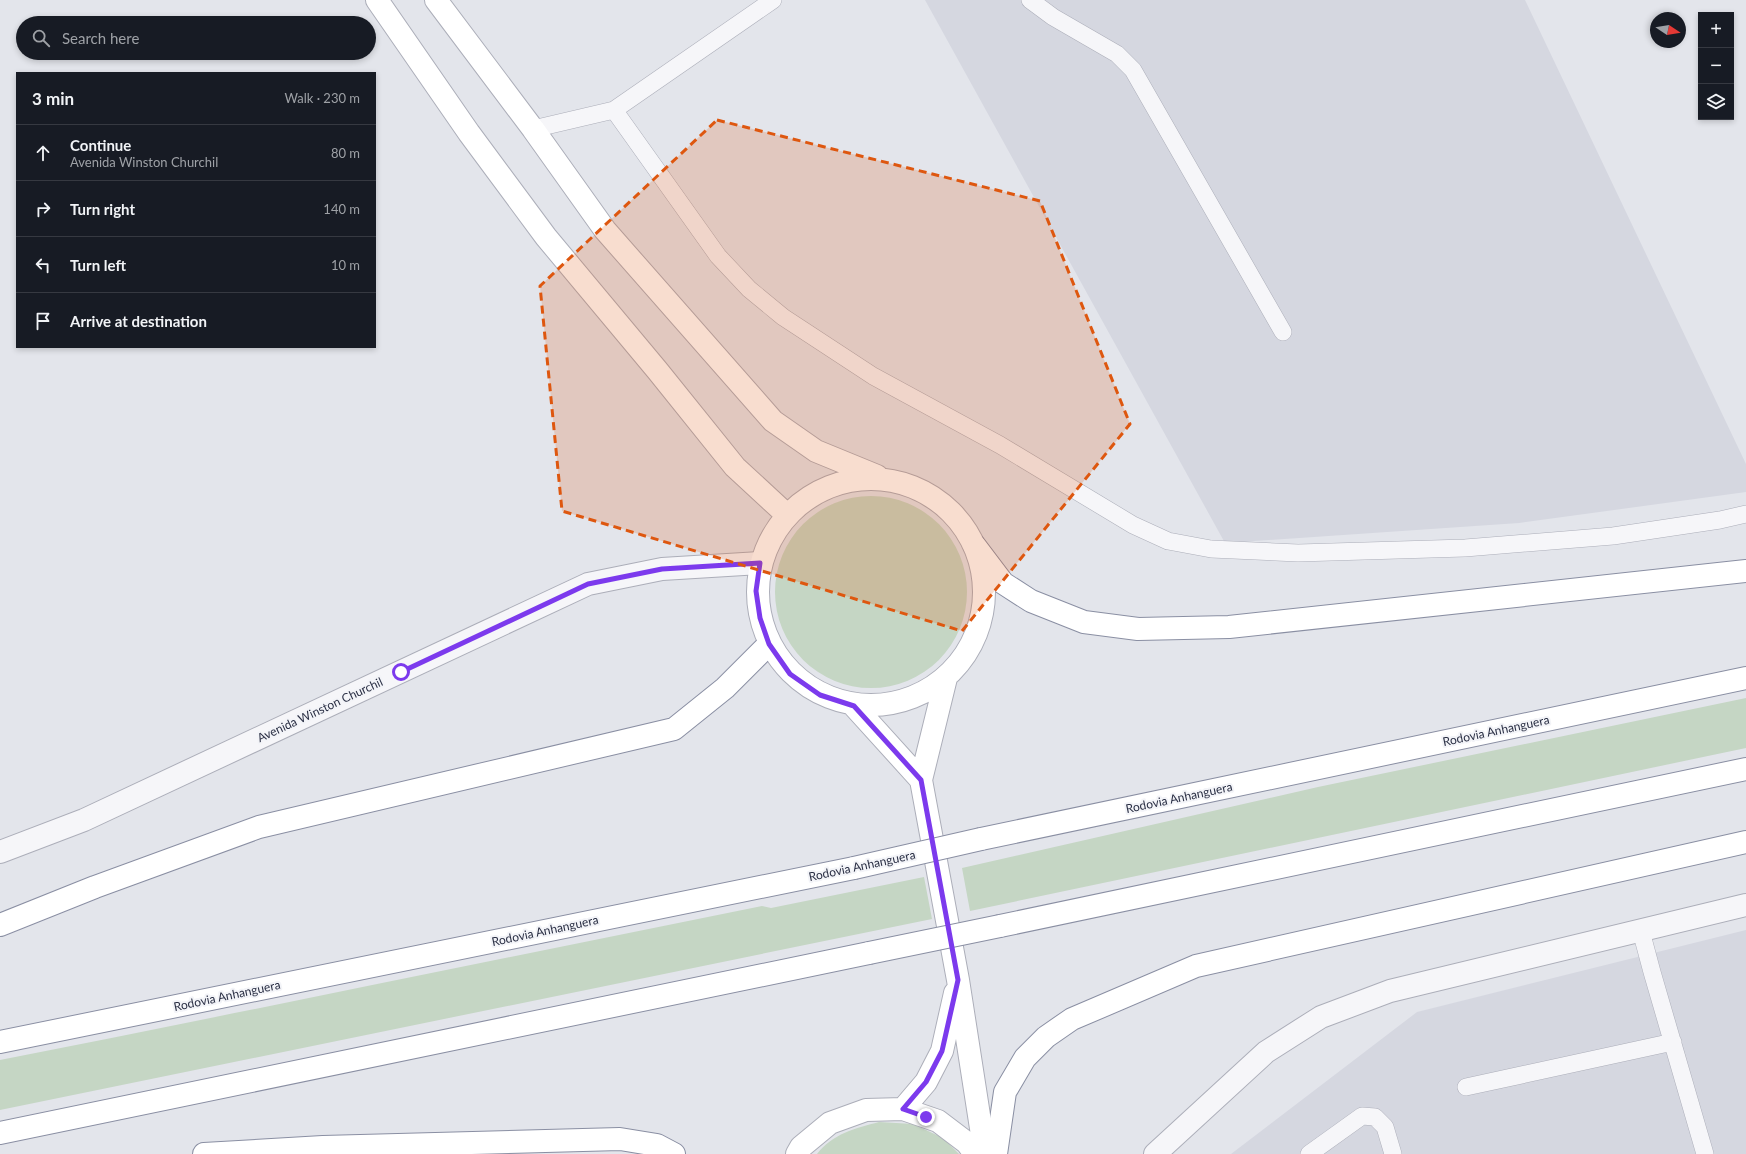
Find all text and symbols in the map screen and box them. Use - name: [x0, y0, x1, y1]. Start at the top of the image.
- north arrow: [1650, 12, 1686, 48]
- map controls: [1698, 12, 1734, 120]
- button: +: [1698, 12, 1734, 48]
- search box: [16, 16, 376, 60]
- icon: search: [30, 27, 52, 49]
- text: Search here: [62, 29, 139, 47]
- button: −: [1698, 48, 1734, 84]
- button: layers: [1698, 84, 1734, 120]
- text: 3 min: [32, 88, 74, 109]
- text: Walk · 230 m: [284, 90, 360, 106]
- text: Continue: [70, 136, 131, 154]
- icon: ahead: [32, 142, 54, 164]
- text: 80 m: [331, 145, 360, 161]
- text: Avenida Winston Churchil: [70, 154, 218, 170]
- icon: right: [32, 198, 54, 220]
- text: Turn right: [70, 200, 135, 218]
- text: 140 m: [323, 201, 360, 217]
- icon: left: [32, 254, 54, 276]
- text: Turn left: [70, 256, 126, 274]
- text: 10 m: [331, 257, 360, 273]
- icon: arrive: [32, 310, 54, 332]
- text: Arrive at destination: [70, 312, 207, 330]
- route start: [392, 663, 410, 681]
- street label: Avenida Winston Churchil: [255, 674, 385, 745]
- street label: Rodovia Anhanguera: [1441, 712, 1551, 749]
- street label: Rodovia Anhanguera: [1124, 779, 1234, 816]
- street label: Rodovia Anhanguera: [807, 847, 917, 884]
- street label: Rodovia Anhanguera: [490, 912, 600, 949]
- street label: Rodovia Anhanguera: [172, 977, 282, 1014]
- route end: [917, 1108, 935, 1126]

